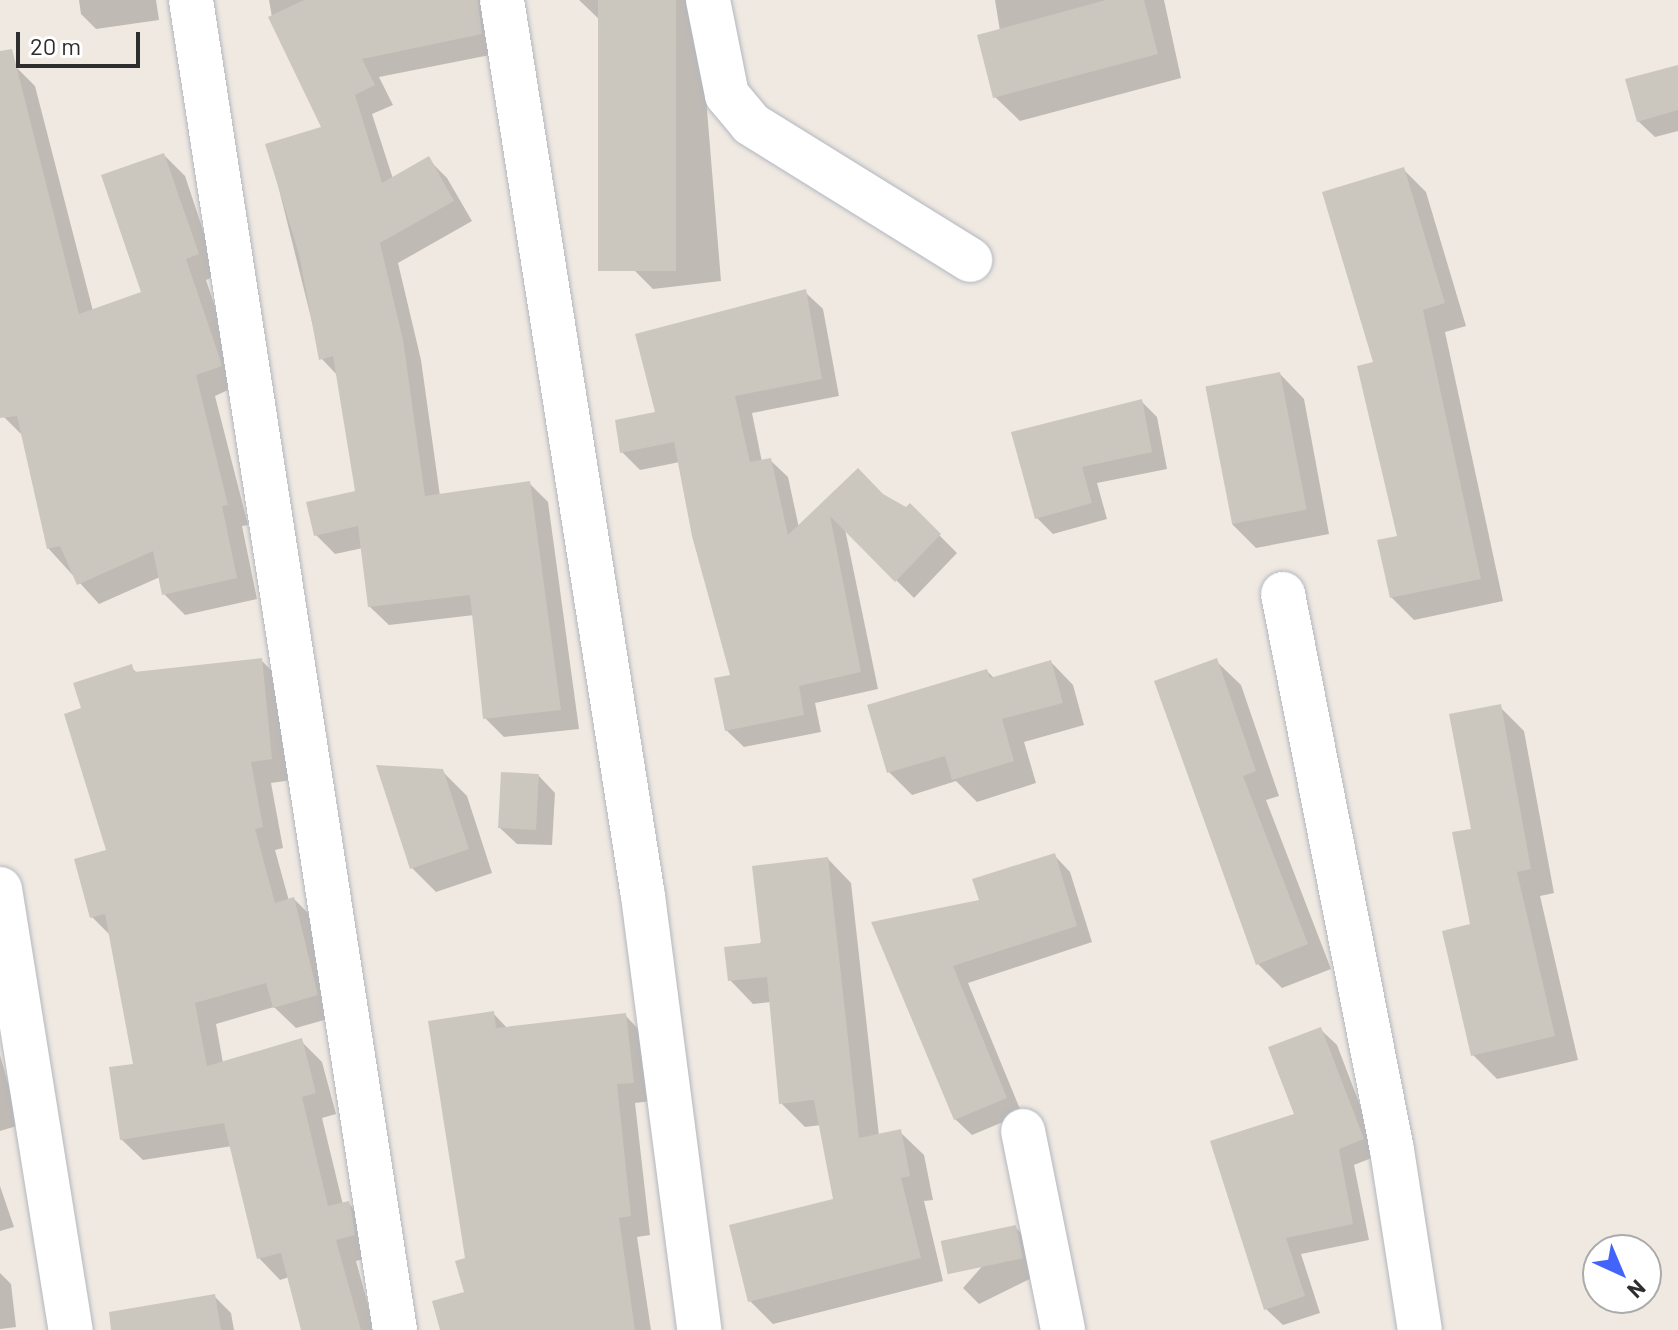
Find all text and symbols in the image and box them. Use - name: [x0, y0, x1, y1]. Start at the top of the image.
- scale bar: [20, 16, 144, 66]
- text: 20 m: [30, 31, 81, 60]
- north arrow: [1582, 1234, 1662, 1314]
- text: N: [1623, 1275, 1652, 1304]

